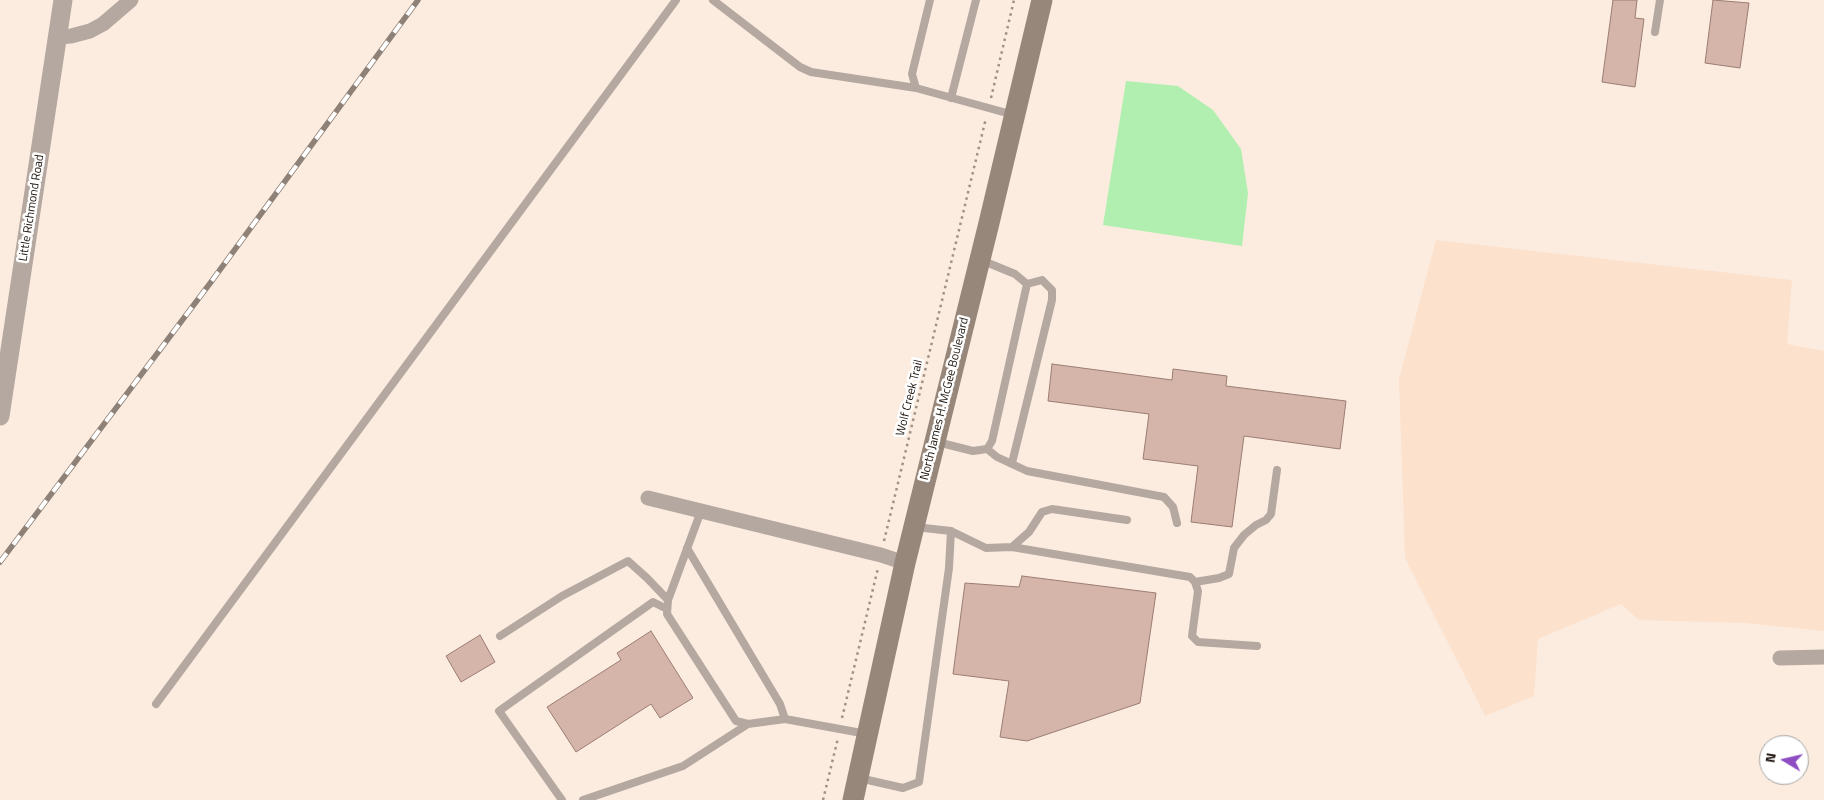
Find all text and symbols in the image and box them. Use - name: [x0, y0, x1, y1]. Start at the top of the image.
- street label: Little Richmond Road: [16, 154, 48, 262]
- street label: North James H. McGee Boulevard: [918, 316, 972, 482]
- street label: Wolf Creek Trail: [894, 358, 926, 438]
- north arrow: [1759, 735, 1809, 785]
- text: N: [1759, 751, 1781, 764]

